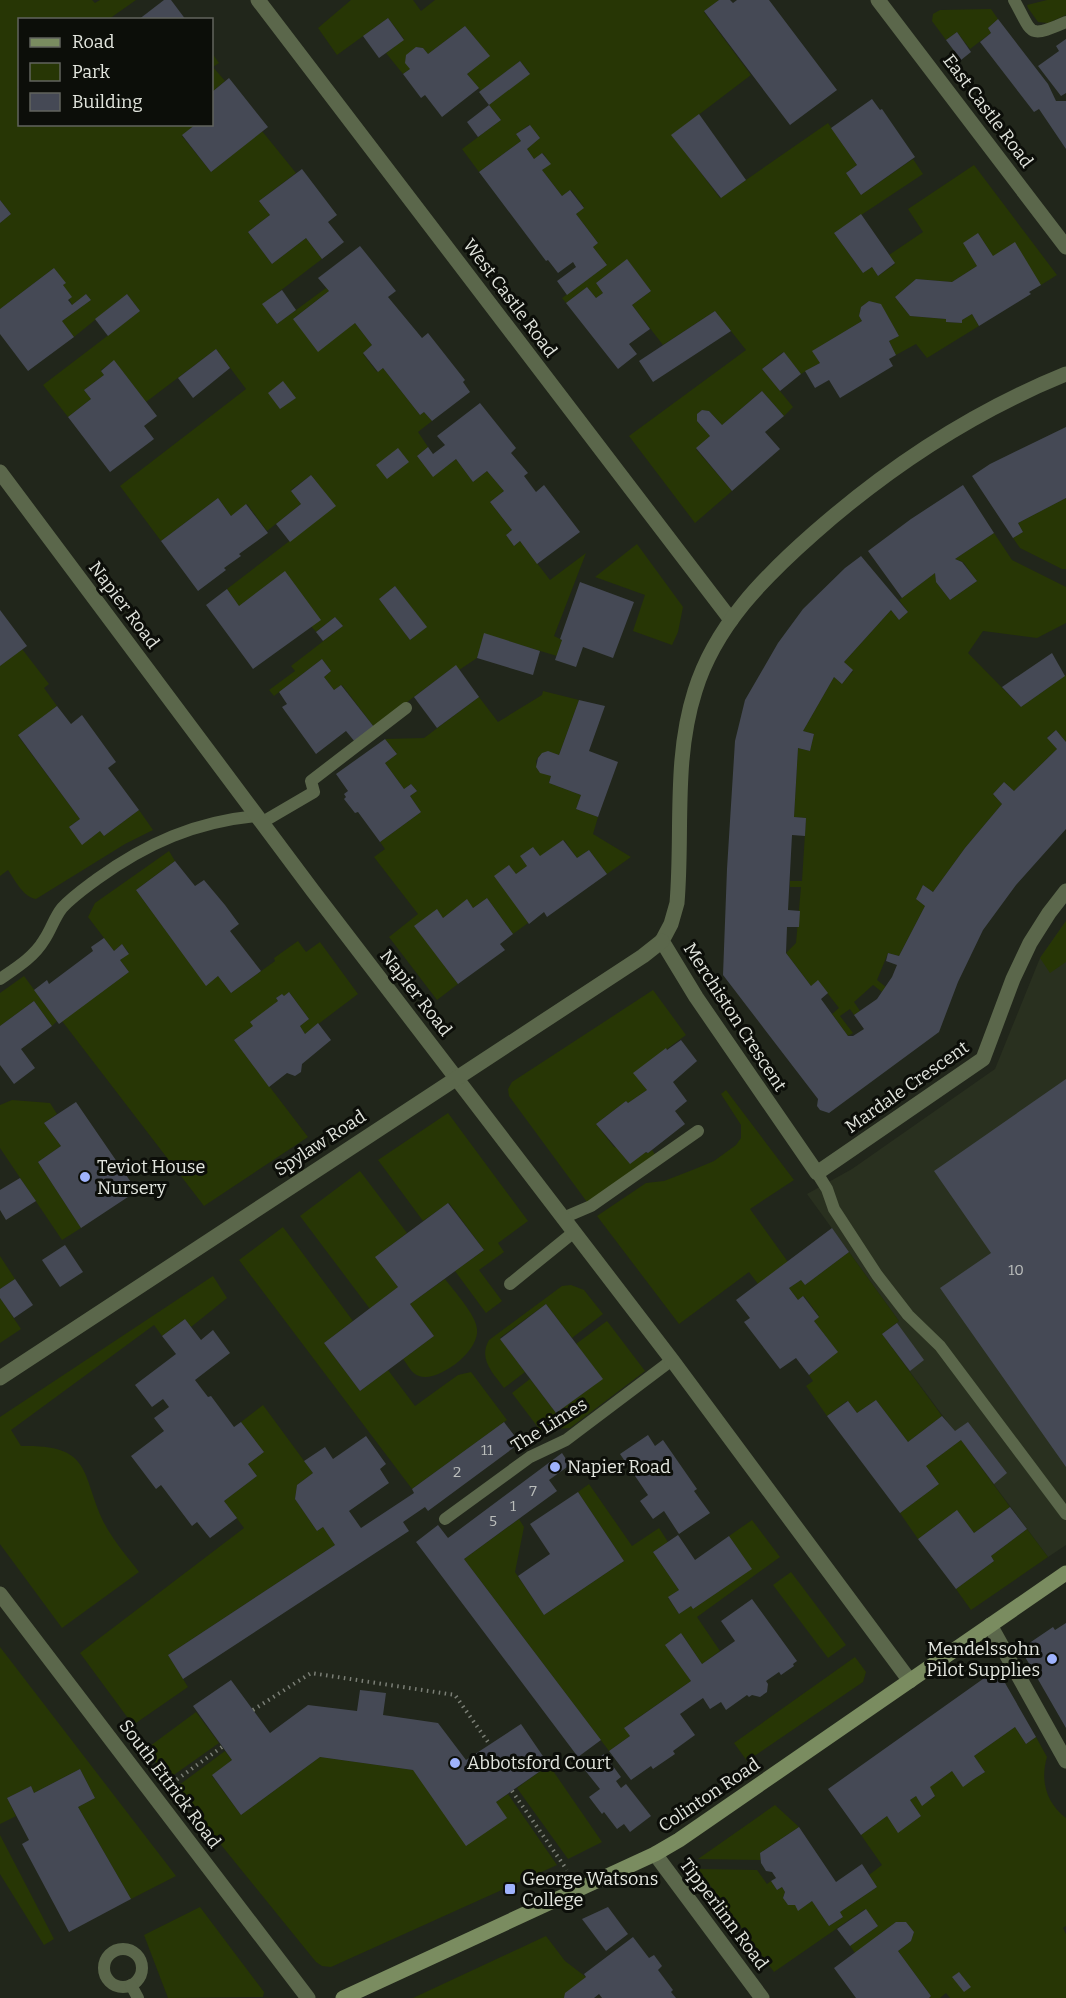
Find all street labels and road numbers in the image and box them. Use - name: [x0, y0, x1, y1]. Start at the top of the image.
- street label: East Castle Road: [938, 50, 1038, 172]
- street label: West Castle Road: [458, 234, 562, 362]
- street label: Napier Road: [84, 557, 164, 653]
- street label: Merchiston Crescent: [679, 939, 791, 1096]
- street label: Napier Road: [375, 945, 457, 1041]
- street label: Mardale Crescent: [841, 1036, 973, 1138]
- street label: Spylaw Road: [270, 1105, 370, 1181]
- street label: The Limes: [507, 1393, 591, 1457]
- street label: South Ettrick Road: [114, 1715, 226, 1853]
- street label: Colinton Road: [654, 1753, 764, 1837]
- street label: Tipperlinn Road: [675, 1854, 773, 1974]

